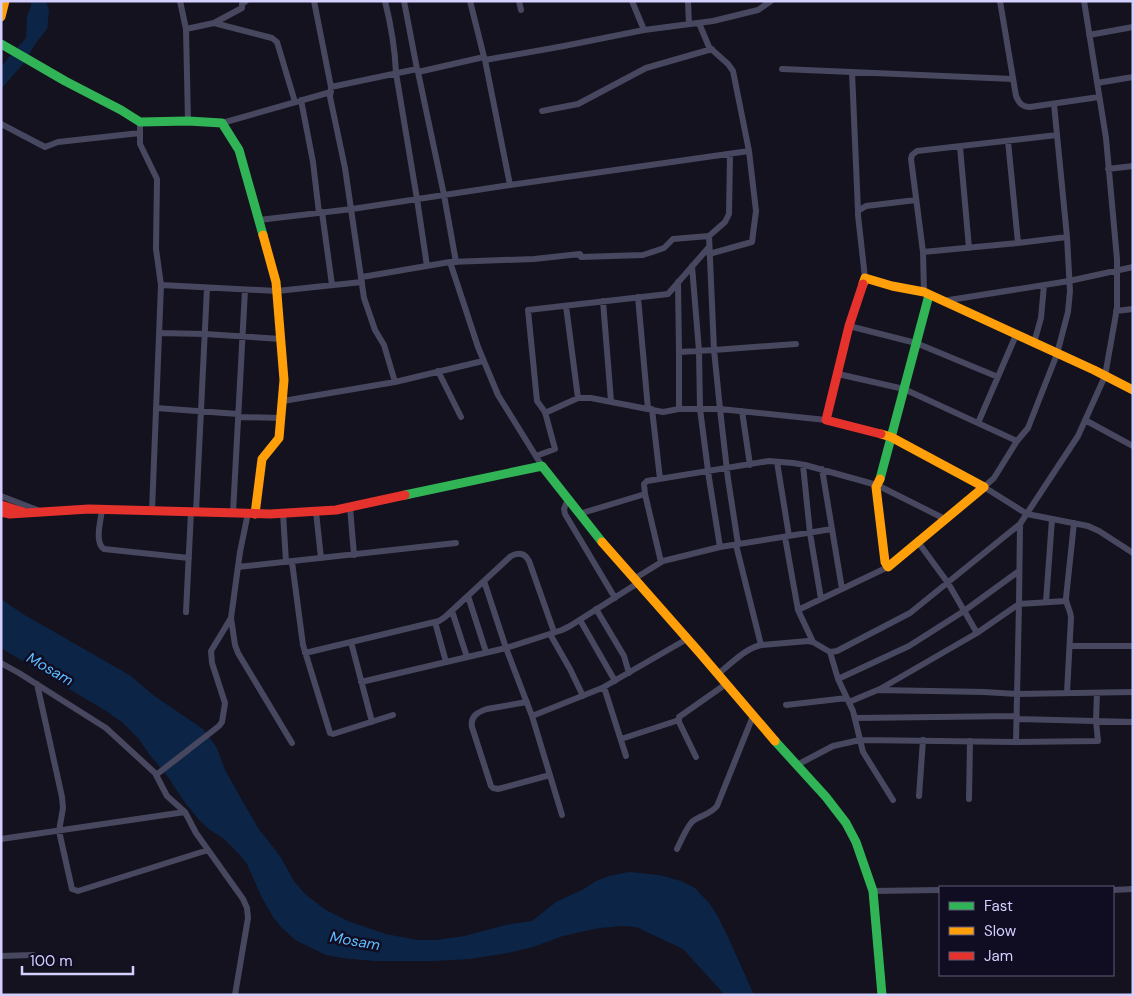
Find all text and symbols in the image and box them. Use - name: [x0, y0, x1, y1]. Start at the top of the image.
- water label: Mosam: [23, 648, 77, 690]
- legend: [939, 886, 1114, 976]
- text: Fast: [984, 896, 1013, 916]
- text: Slow: [984, 921, 1017, 941]
- water label: Mosam: [328, 927, 382, 955]
- scale bar: [22, 944, 134, 976]
- text: Jam: [984, 946, 1013, 966]
- text: 100 m: [30, 951, 73, 971]

